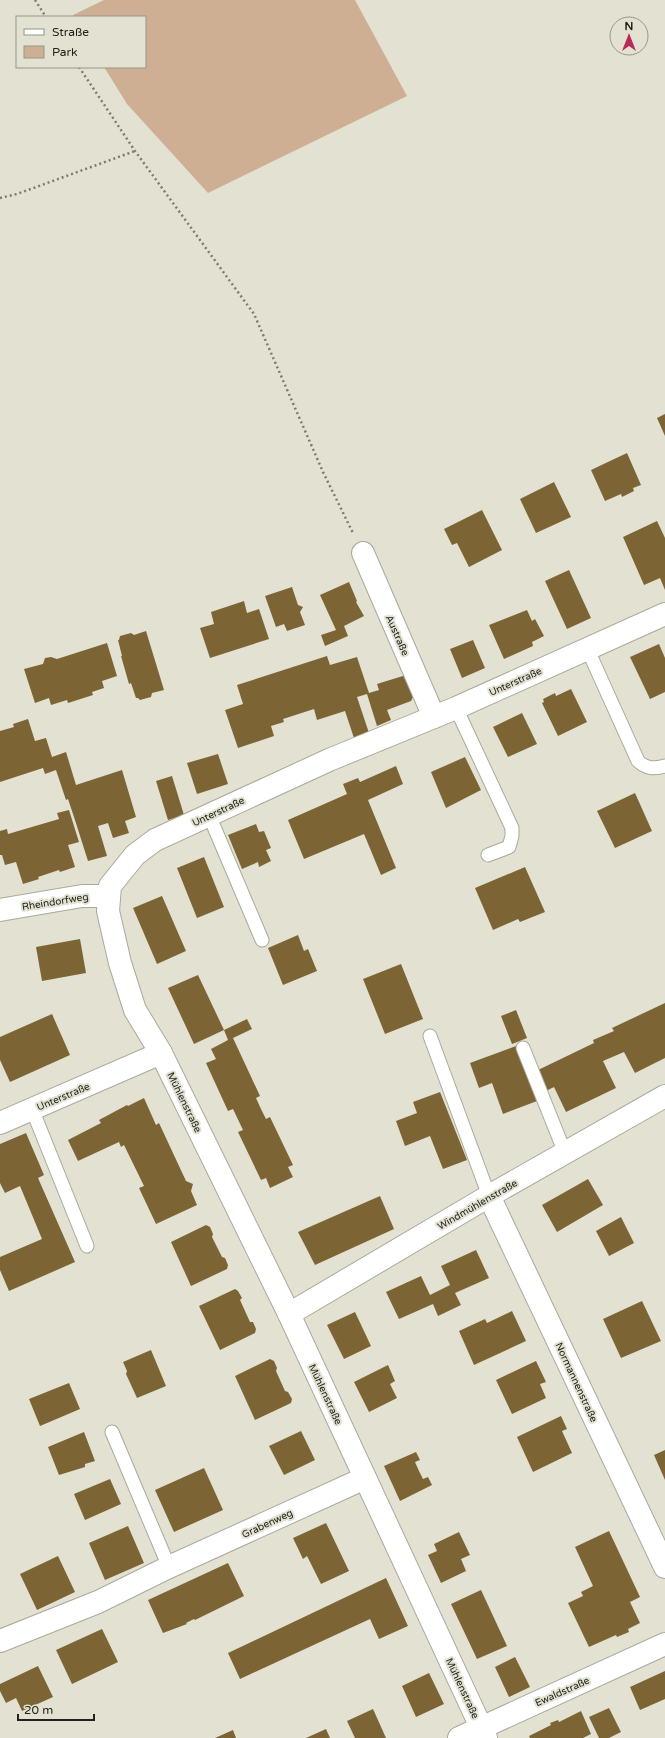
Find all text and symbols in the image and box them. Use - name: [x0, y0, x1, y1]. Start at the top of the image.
- legend: [16, 16, 146, 68]
- north arrow: [609, 16, 649, 56]
- text: N: [625, 20, 633, 33]
- text: Straße: [52, 25, 89, 39]
- text: Park: [52, 45, 78, 59]
- street label: Austraße: [383, 613, 411, 658]
- street label: Unterstraße: [487, 665, 544, 699]
- street label: Unterstraße: [190, 794, 247, 829]
- street label: Rheindorfweg: [21, 891, 89, 913]
- street label: Mühlenstraße: [164, 1070, 204, 1135]
- street label: Unterstraße: [35, 1080, 92, 1113]
- street label: Windmühlenstraße: [435, 1177, 520, 1233]
- street label: Normannenstraße: [552, 1341, 600, 1424]
- street label: Mühlenstraße: [306, 1362, 345, 1427]
- street label: Grabenweg: [240, 1507, 295, 1541]
- street label: Mühlenstraße: [443, 1656, 482, 1721]
- street label: Ewaldstraße: [533, 1674, 592, 1709]
- scale bar: [18, 1696, 94, 1722]
- text: 20 m: [24, 1703, 53, 1717]

